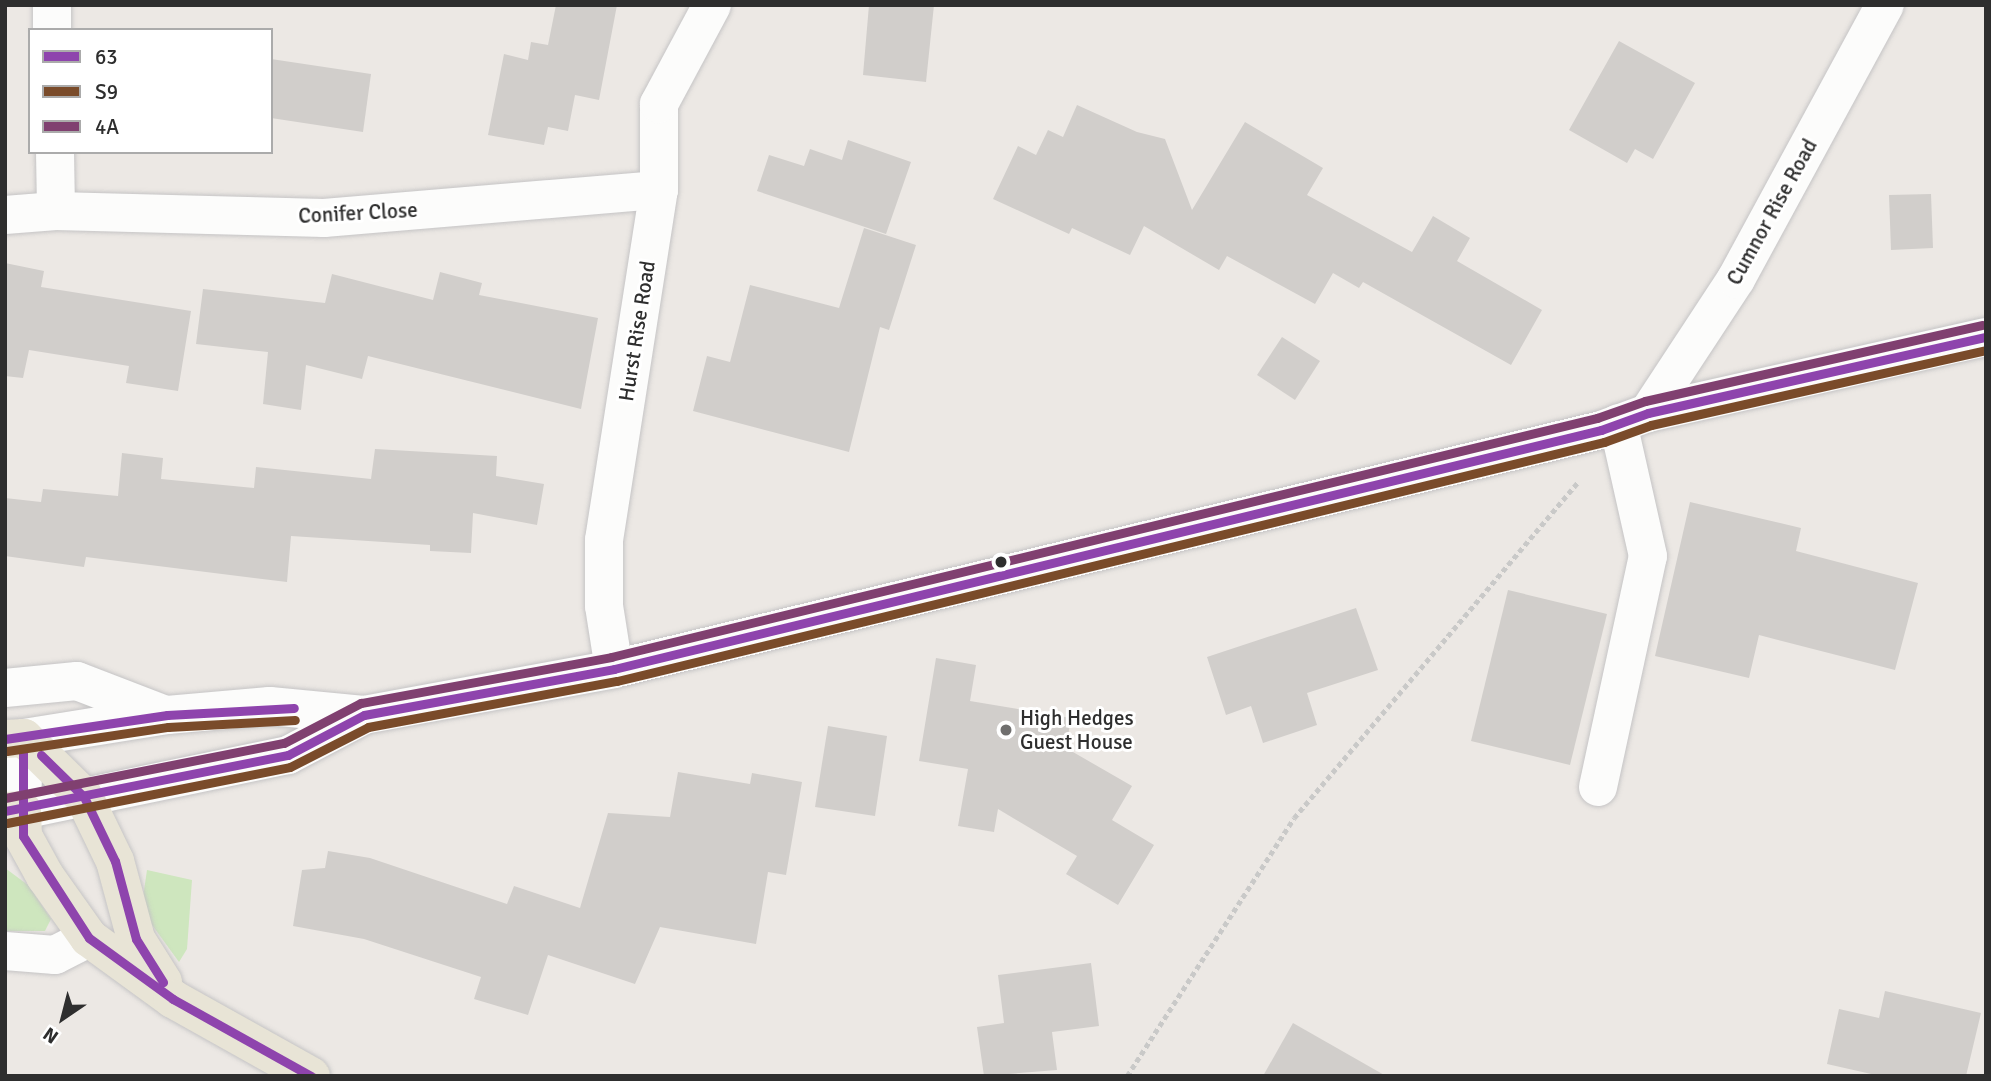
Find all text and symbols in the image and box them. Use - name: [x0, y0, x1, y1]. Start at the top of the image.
- legend: [28, 28, 273, 154]
- text: 63: [95, 44, 118, 70]
- text: S9: [95, 79, 118, 105]
- text: 4A: [95, 114, 119, 140]
- street label: Cumnor Rise Road: [1721, 135, 1823, 289]
- street label: Conifer Close: [298, 197, 418, 229]
- street label: Hurst Rise Road: [613, 259, 661, 403]
- unlabelled marker: [994, 555, 1008, 569]
- place label: High Hedges Guest House: [1020, 705, 1134, 755]
- marker: High Hedges Guest House: [998, 722, 1014, 738]
- north arrow: [28, 983, 98, 1053]
- text: N: [39, 1022, 63, 1049]

